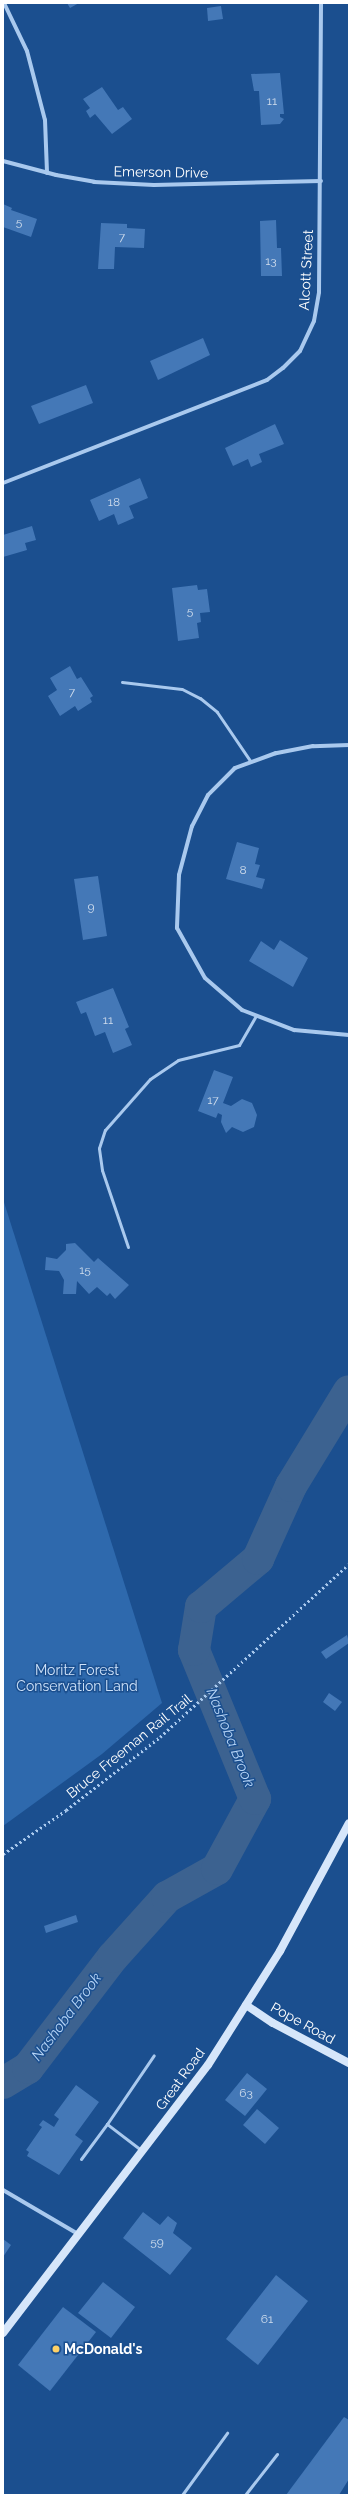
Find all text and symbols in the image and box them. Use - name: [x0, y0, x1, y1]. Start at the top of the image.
- house number: 11: [267, 95, 277, 109]
- street label: Emerson Drive: [114, 163, 208, 181]
- house number: 5: [16, 216, 22, 230]
- street label: Alcott Street: [295, 229, 317, 311]
- house number: 7: [119, 231, 125, 245]
- house number: 13: [265, 255, 277, 269]
- house number: 18: [108, 496, 120, 510]
- house number: 5: [187, 605, 193, 619]
- house number: 7: [69, 686, 75, 700]
- house number: 8: [239, 864, 247, 878]
- house number: 9: [87, 901, 95, 915]
- house number: 11: [103, 1014, 113, 1028]
- house number: 17: [207, 1094, 219, 1108]
- house number: 15: [79, 1264, 91, 1278]
- park label: Moritz Forest Conservation Land: [16, 1662, 138, 1694]
- water label: Nashoba Brook: [202, 1686, 258, 1790]
- street label: Bruce Freeman Rail Trail: [63, 1690, 195, 1802]
- water label: Nashoba Brook: [28, 1970, 106, 2064]
- street label: Pope Road: [268, 1998, 338, 2048]
- street label: Great Road: [152, 2045, 208, 2113]
- house number: 63: [239, 2087, 253, 2101]
- house number: 59: [150, 2236, 164, 2250]
- house number: 61: [261, 2313, 273, 2327]
- place label: McDonald's: [64, 2341, 142, 2357]
- marker: McDonald's: [51, 2344, 61, 2354]

